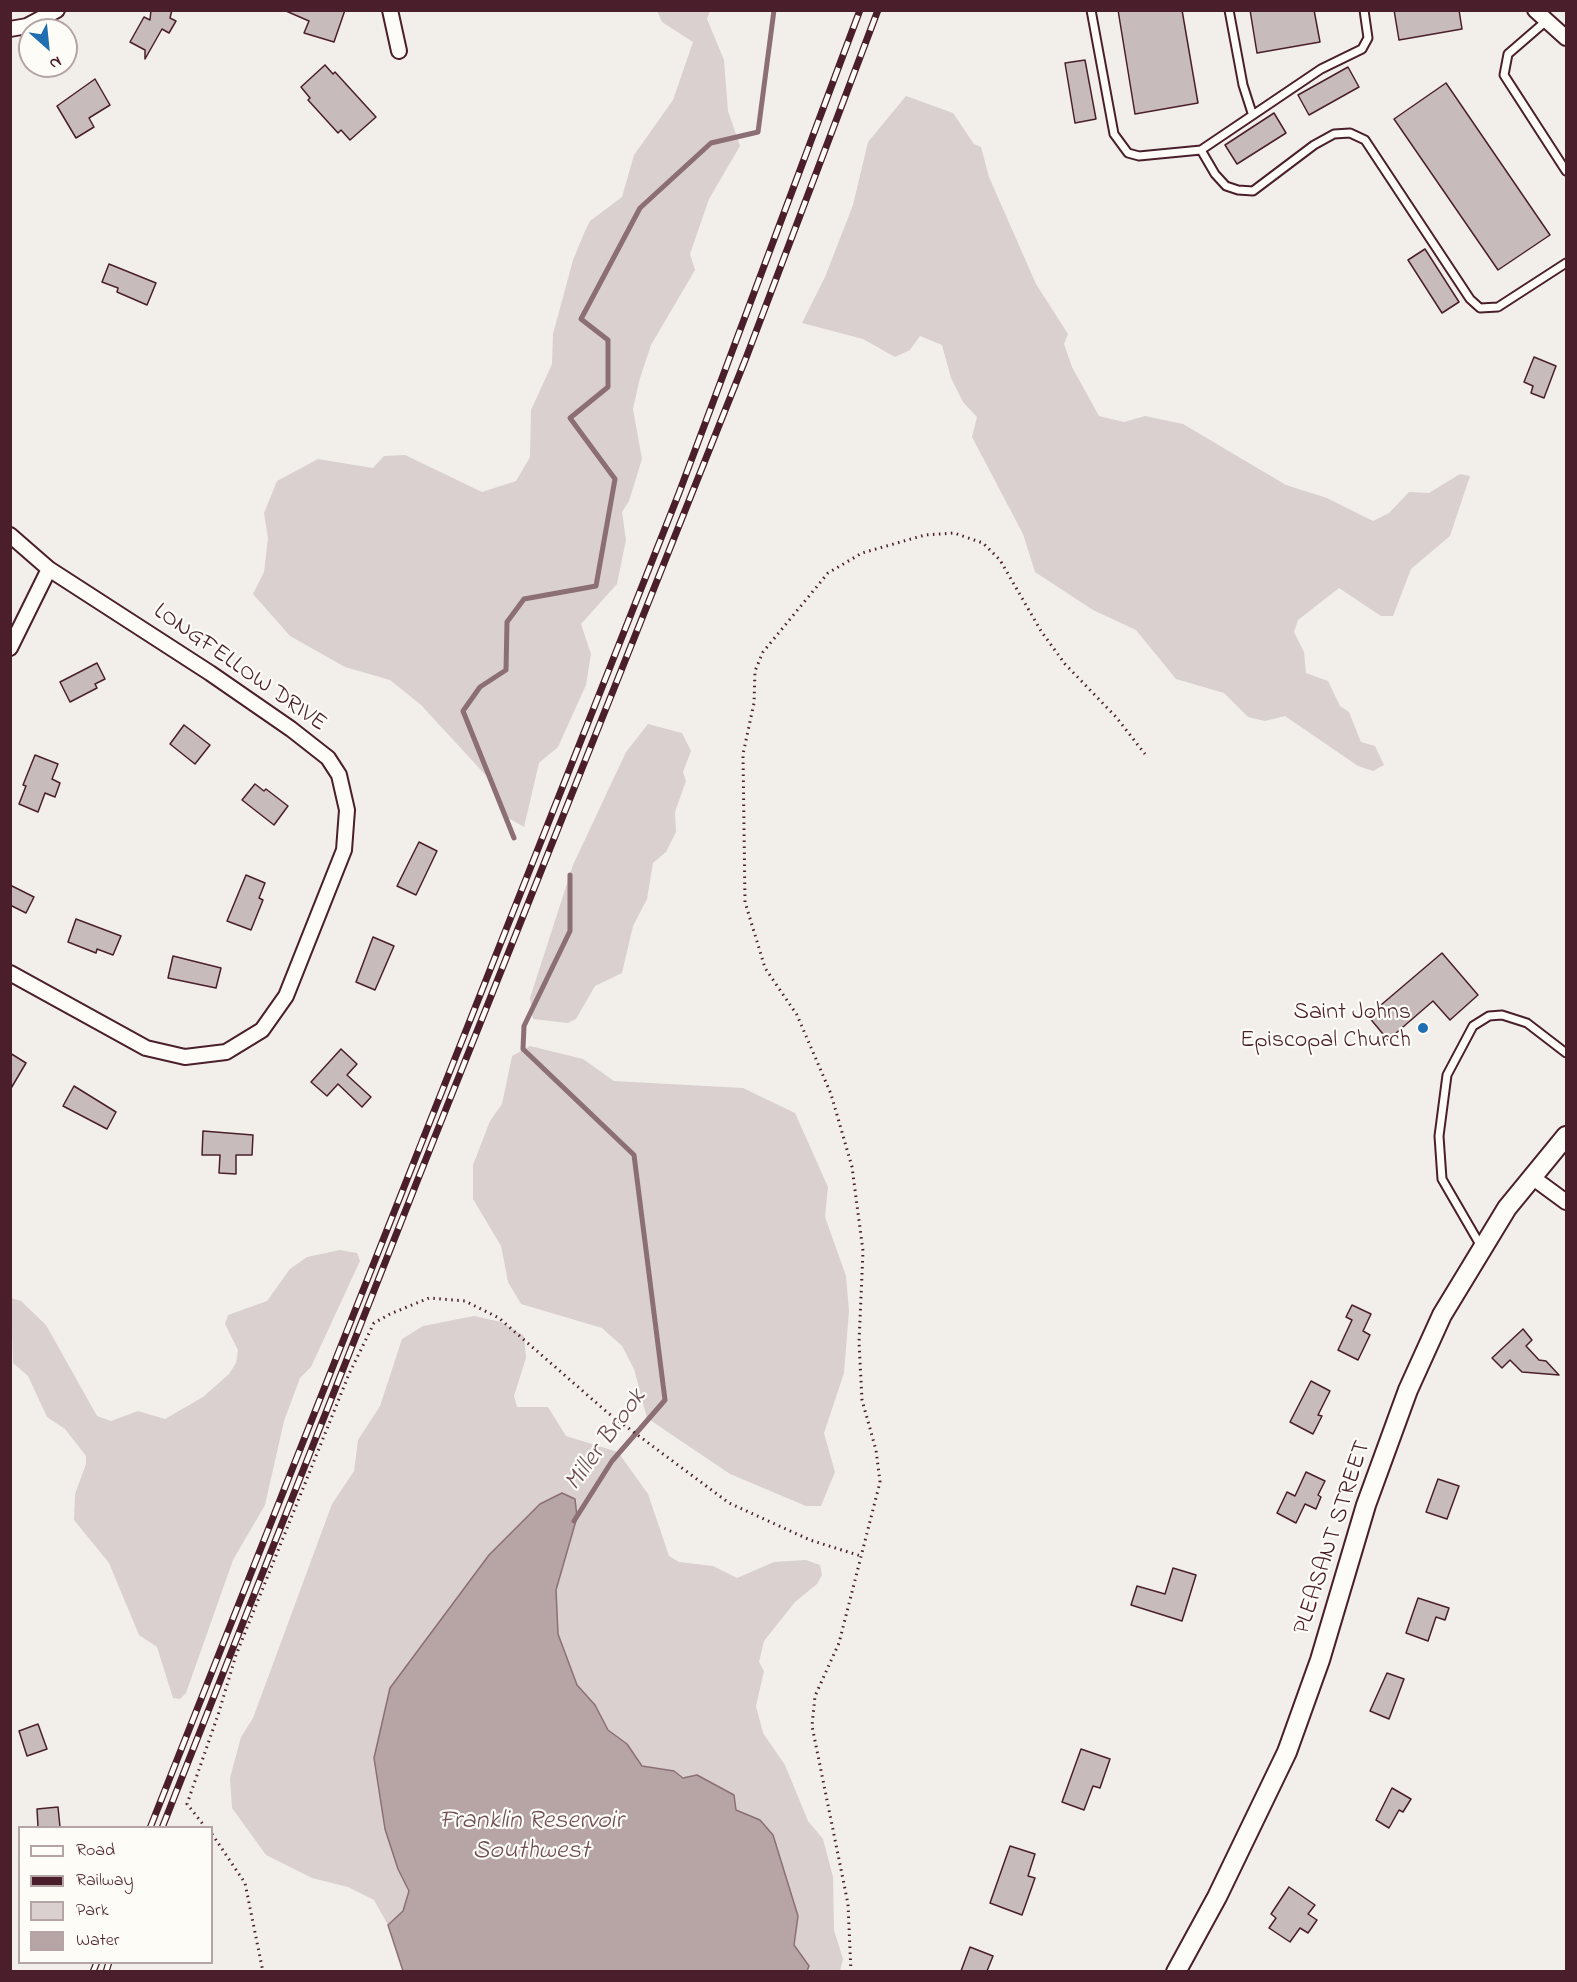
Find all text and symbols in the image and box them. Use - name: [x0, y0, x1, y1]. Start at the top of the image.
- north arrow: [18, 18, 78, 78]
- text: N: [45, 49, 66, 75]
- street label: LONGFELLOW DRIVE: [147, 598, 331, 740]
- place label: Saint Johns Episcopal Church: [1240, 1000, 1411, 1056]
- marker: Saint Johns Episcopal Church: [1416, 1021, 1430, 1035]
- water label: Miller Brook: [560, 1384, 654, 1498]
- street label: PLEASANT STREET: [1289, 1437, 1379, 1639]
- water label: Franklin Reservoir Southwest: [439, 1807, 623, 1868]
- legend: [18, 1826, 213, 1964]
- text: Road: [76, 1838, 115, 1864]
- text: Railway: [76, 1868, 133, 1894]
- text: Park: [76, 1898, 109, 1924]
- text: Water: [76, 1928, 119, 1954]

